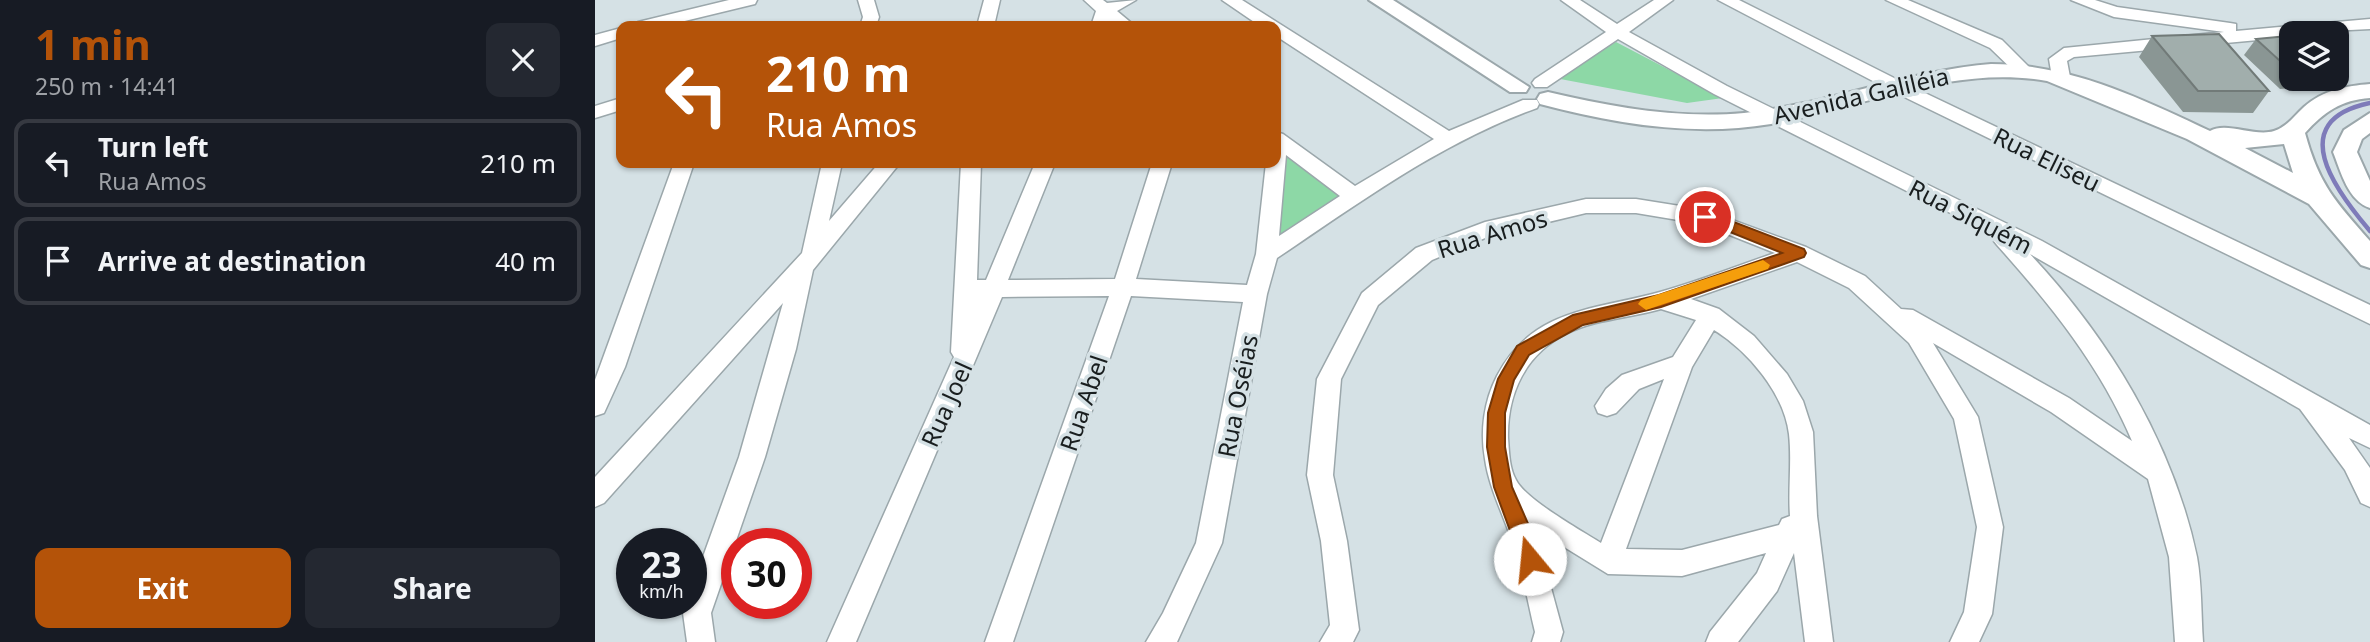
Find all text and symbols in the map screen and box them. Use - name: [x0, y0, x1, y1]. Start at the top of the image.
- text: 1 min: [35, 15, 151, 72]
- map controls: [2279, 21, 2349, 91]
- button: layers: [2279, 21, 2349, 91]
- button: close: [486, 23, 560, 97]
- text: 210 m: [766, 40, 911, 106]
- icon: left: [651, 49, 742, 140]
- street label: Avenida Galiléia: [1770, 59, 1952, 131]
- text: 250 m · 14:41: [35, 70, 179, 102]
- text: Rua Amos: [766, 103, 917, 146]
- street label: Rua Eliseu: [1988, 119, 2106, 199]
- text: Turn left: [98, 129, 209, 165]
- icon: left: [39, 144, 77, 182]
- text: 210 m: [480, 145, 556, 181]
- text: Rua Amos: [98, 165, 207, 197]
- street label: Rua Siquém: [1904, 171, 2038, 261]
- pin: [1675, 187, 1735, 247]
- icon: arrive: [1686, 198, 1724, 236]
- street label: Rua Amos: [1433, 201, 1551, 265]
- icon: arrive: [39, 242, 77, 280]
- text: Arrive at destination: [98, 243, 367, 279]
- text: 40 m: [495, 243, 556, 279]
- street label: Rua Oséias: [1209, 332, 1265, 460]
- street label: Rua Abel: [1051, 351, 1115, 455]
- street label: Rua Joel: [913, 356, 979, 452]
- position arrow: [1493, 522, 1567, 596]
- speed limit sign: 30: [721, 528, 812, 619]
- text: 23: [641, 541, 682, 588]
- button: Exit: [35, 548, 291, 628]
- button: Share: [305, 548, 560, 628]
- text: km/h: [639, 579, 684, 603]

